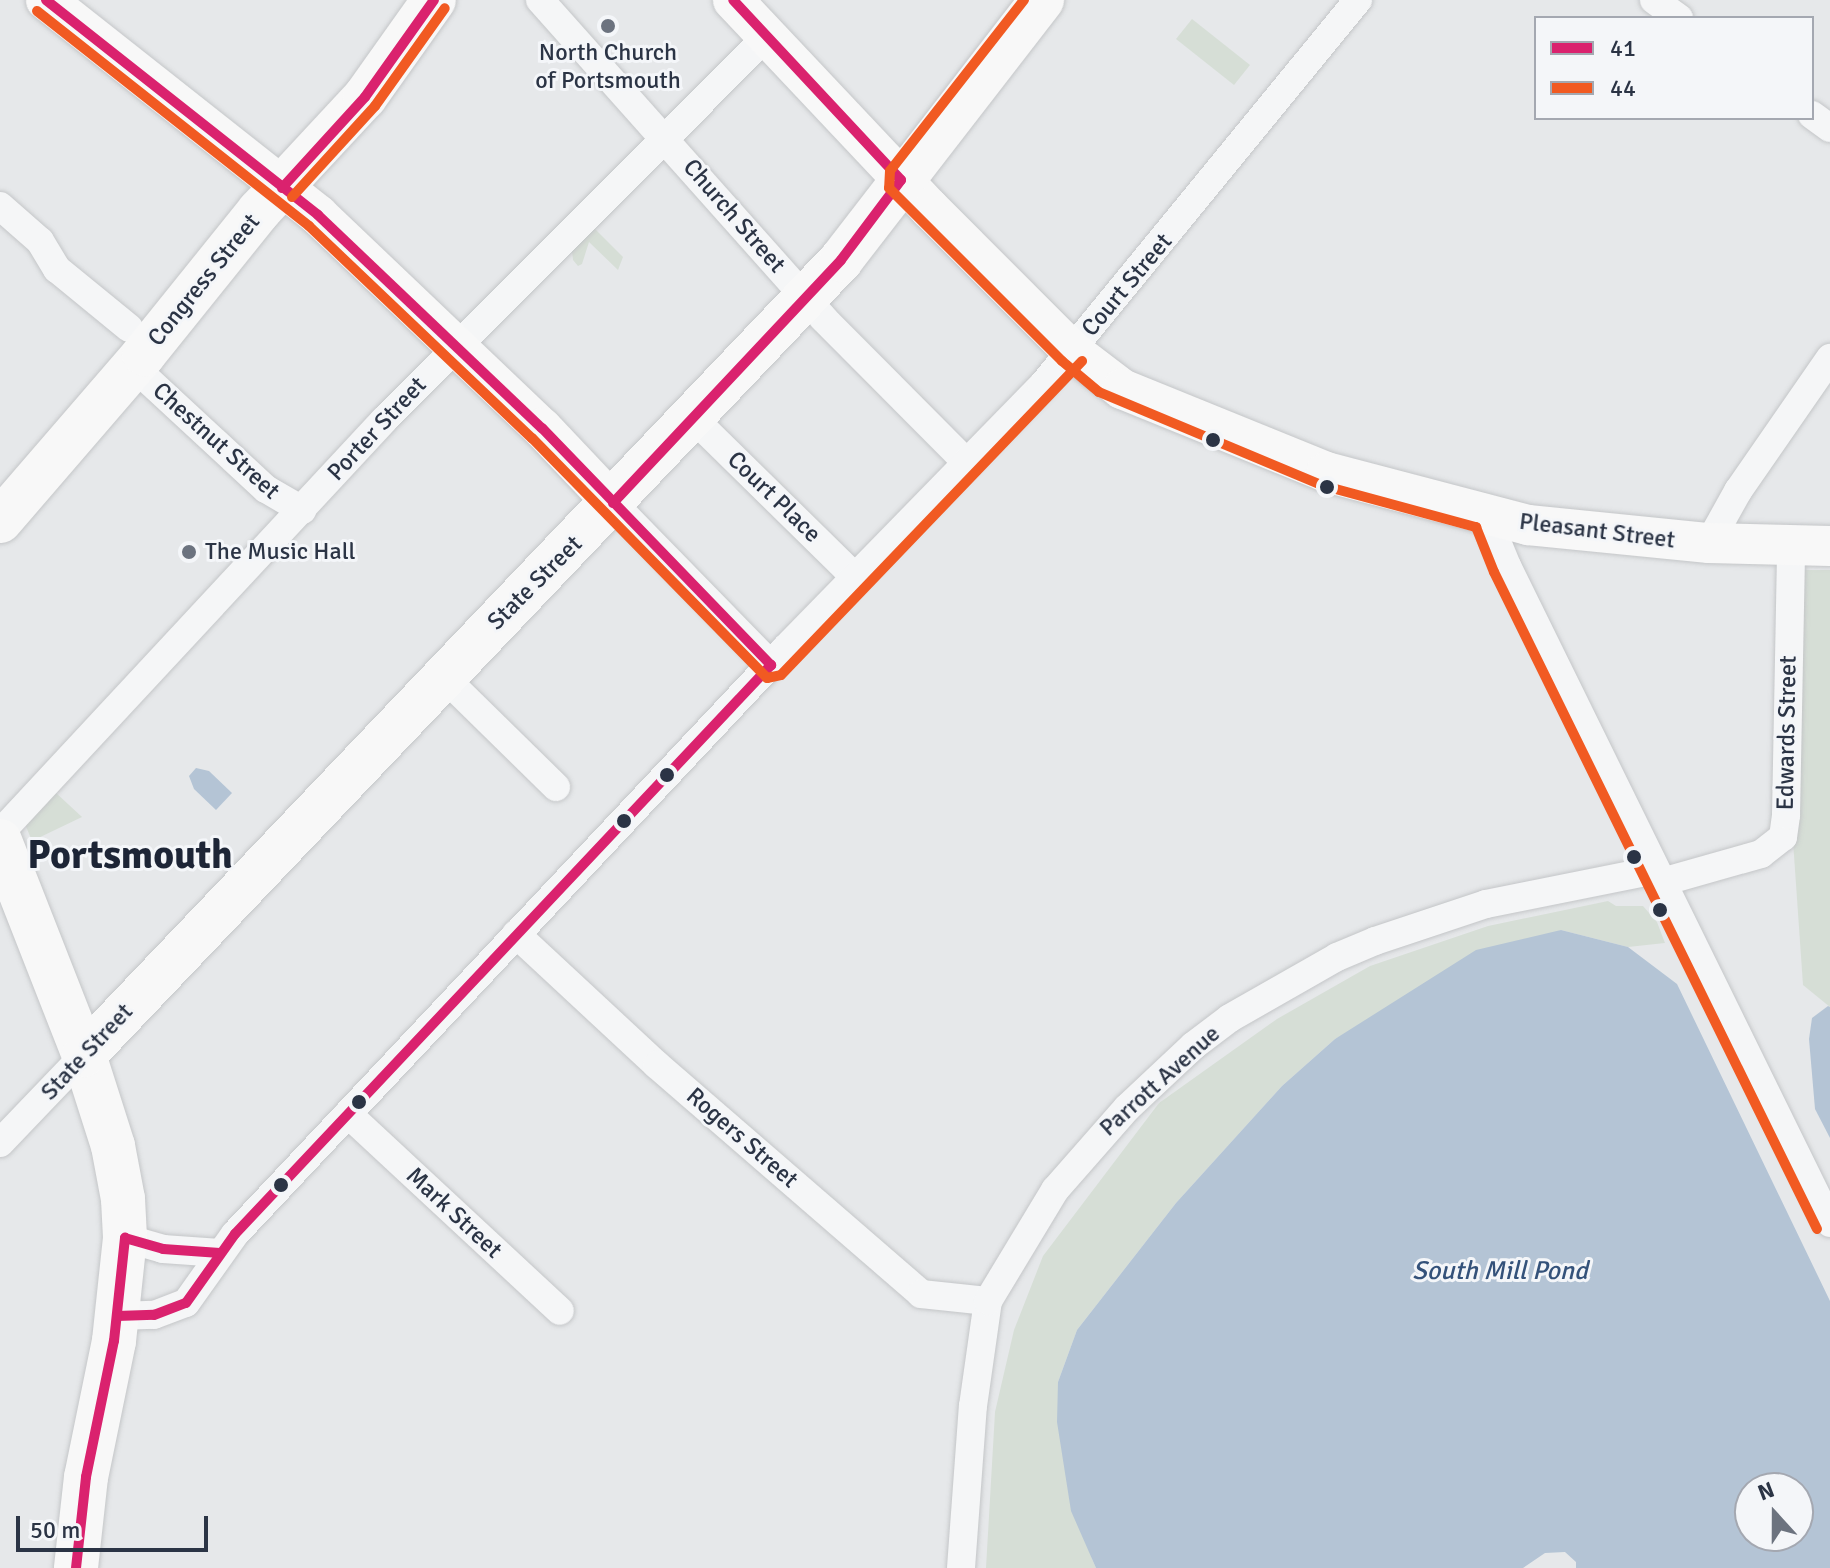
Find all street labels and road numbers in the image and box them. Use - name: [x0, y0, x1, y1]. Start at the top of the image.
- street label: Church Street: [677, 153, 791, 279]
- street label: Congress Street: [142, 208, 266, 352]
- street label: Court Street: [1076, 228, 1178, 342]
- street label: Porter Street: [322, 371, 432, 487]
- street label: Chestnut Street: [147, 376, 285, 506]
- street label: Court Place: [721, 445, 827, 549]
- street label: Pleasant Street: [1518, 507, 1676, 555]
- street label: State Street: [482, 530, 588, 636]
- street label: Edwards Street: [1771, 655, 1803, 811]
- street label: State Street: [35, 998, 139, 1106]
- street label: Parrott Avenue: [1094, 1019, 1226, 1143]
- street label: Rogers Street: [680, 1082, 804, 1194]
- street label: Mark Street: [400, 1161, 508, 1265]

